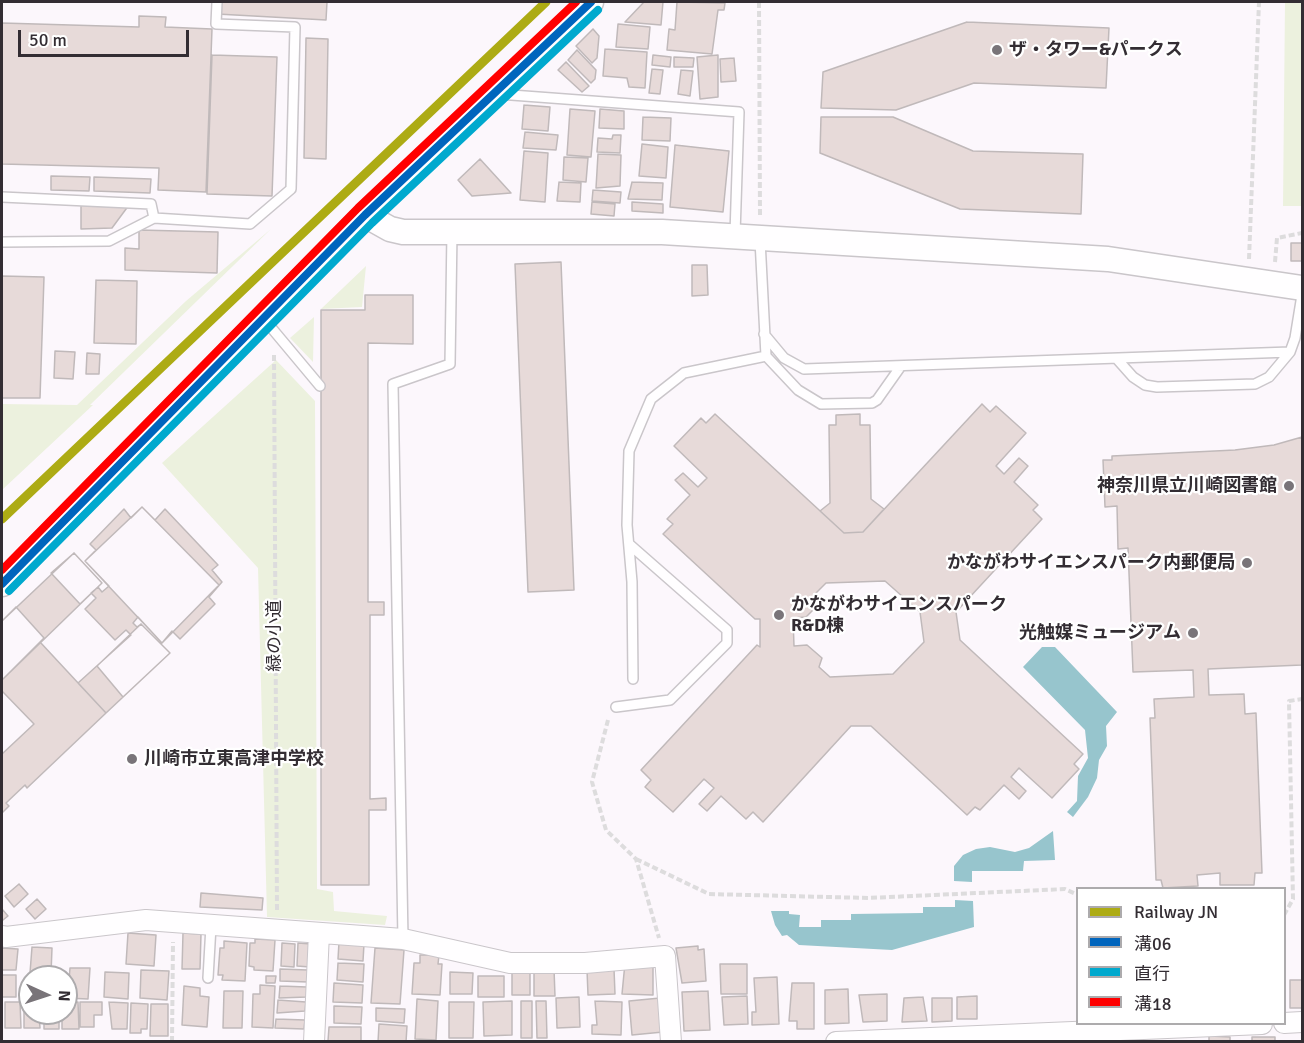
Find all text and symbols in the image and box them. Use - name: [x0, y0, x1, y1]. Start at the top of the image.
- scale bar: [21, 18, 192, 56]
- text: 50 m: [29, 29, 67, 51]
- place label: ザ・タワー&パークス: [1009, 39, 1183, 61]
- marker: ザ・タワー&パークス: [990, 43, 1004, 57]
- place label: 神奈川県立川崎図書館: [1097, 475, 1277, 497]
- marker: 神奈川県立川崎図書館: [1282, 479, 1296, 493]
- place label: かながわサイエンスパーク内郵便局: [947, 552, 1235, 574]
- marker: かながわサイエンスパーク内郵便局: [1240, 556, 1254, 570]
- place label: かながわサイエンスパーク R&D棟: [791, 594, 1007, 636]
- street label: 緑の小道: [264, 600, 286, 672]
- marker: かながわサイエンスパーク R&D棟: [772, 608, 786, 622]
- place label: 光触媒ミュージアム: [1019, 622, 1181, 644]
- marker: 光触媒ミュージアム: [1186, 626, 1200, 640]
- place label: 川崎市立東高津中学校: [144, 748, 324, 770]
- marker: 川崎市立東高津中学校: [125, 752, 139, 766]
- legend: [1076, 887, 1286, 1025]
- text: Railway JN: [1134, 901, 1218, 923]
- text: 溝06: [1134, 933, 1171, 955]
- text: 直行: [1134, 963, 1170, 985]
- north arrow: [18, 965, 78, 1025]
- text: N: [54, 990, 74, 1002]
- text: 溝18: [1134, 993, 1171, 1015]

